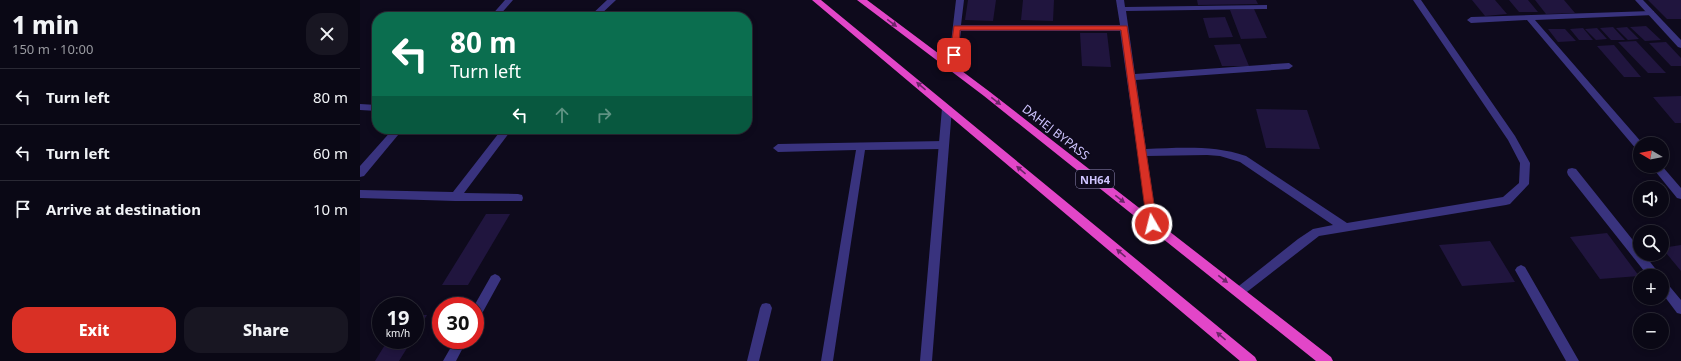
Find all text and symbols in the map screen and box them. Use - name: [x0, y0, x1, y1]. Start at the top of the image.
- text: 1 min: [12, 8, 79, 41]
- button: close: [306, 13, 348, 55]
- one-way arrow: [887, 19, 898, 28]
- text: 80 m: [450, 23, 517, 61]
- icon: left: [384, 28, 436, 80]
- pin: [937, 38, 971, 72]
- text: 150 m · 10:00: [12, 40, 93, 58]
- icon: arrive: [943, 44, 965, 66]
- text: Turn left: [450, 59, 521, 83]
- one-way arrow: [915, 82, 926, 91]
- icon: left: [12, 86, 34, 108]
- text: Turn left: [46, 87, 110, 107]
- text: 80 m: [313, 87, 348, 107]
- one-way arrow: [991, 97, 1002, 106]
- street label: DAHEJ BYPASS: [1019, 100, 1093, 164]
- icon: left: [509, 104, 531, 126]
- icon: ahead: [551, 104, 573, 126]
- icon: right: [593, 104, 615, 126]
- north arrow: [1633, 137, 1669, 173]
- map controls: [1633, 137, 1669, 349]
- icon: left: [12, 142, 34, 164]
- text: Turn left: [46, 143, 110, 163]
- text: 60 m: [313, 143, 348, 163]
- one-way arrow: [1015, 165, 1026, 174]
- road number: NH64: [1076, 170, 1114, 188]
- button: sound: [1633, 181, 1669, 217]
- one-way arrow: [1115, 195, 1126, 203]
- icon: arrive: [12, 198, 34, 220]
- text: Arrive at destination: [46, 199, 201, 219]
- text: 10 m: [313, 199, 348, 219]
- position arrow: [1131, 203, 1173, 245]
- button: search: [1633, 225, 1669, 261]
- one-way arrow: [1115, 248, 1126, 257]
- button: +: [1633, 269, 1669, 305]
- one-way arrow: [1217, 275, 1228, 284]
- speed limit sign: 30: [432, 297, 484, 349]
- text: 19: [387, 304, 409, 331]
- button: Exit: [12, 307, 176, 353]
- button: Share: [184, 307, 348, 353]
- button: −: [1633, 313, 1669, 349]
- text: km/h: [386, 326, 410, 340]
- one-way arrow: [1215, 332, 1226, 341]

